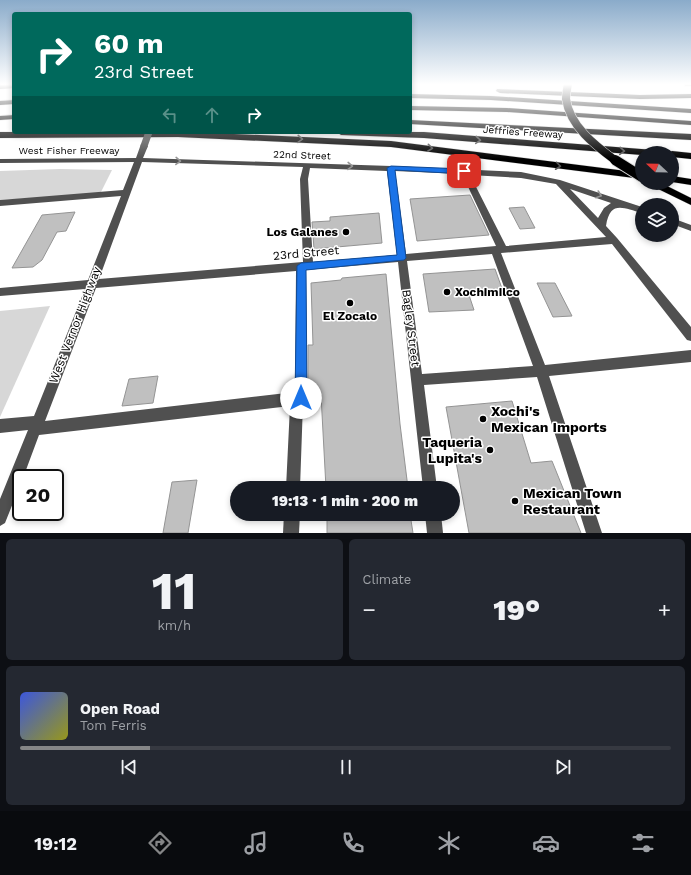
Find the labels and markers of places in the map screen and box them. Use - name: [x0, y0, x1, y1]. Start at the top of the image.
- pin: [447, 154, 481, 188]
- place label: Los Galanes: [266, 225, 339, 239]
- marker: Los Galanes: [341, 227, 351, 237]
- place label: Xochimilco: [455, 285, 520, 299]
- marker: Xochimilco: [442, 287, 452, 297]
- marker: El Zocalo: [345, 298, 355, 308]
- place label: El Zocalo: [323, 309, 377, 323]
- place label: Xochi's Mexican Imports: [491, 403, 607, 435]
- marker: Xochi's Mexican Imports: [478, 414, 488, 424]
- place label: Taqueria Lupita's: [422, 434, 483, 466]
- marker: Taqueria Lupita's: [485, 445, 495, 455]
- place label: Mexican Town Restaurant: [523, 485, 622, 517]
- marker: Mexican Town Restaurant: [510, 496, 520, 506]

